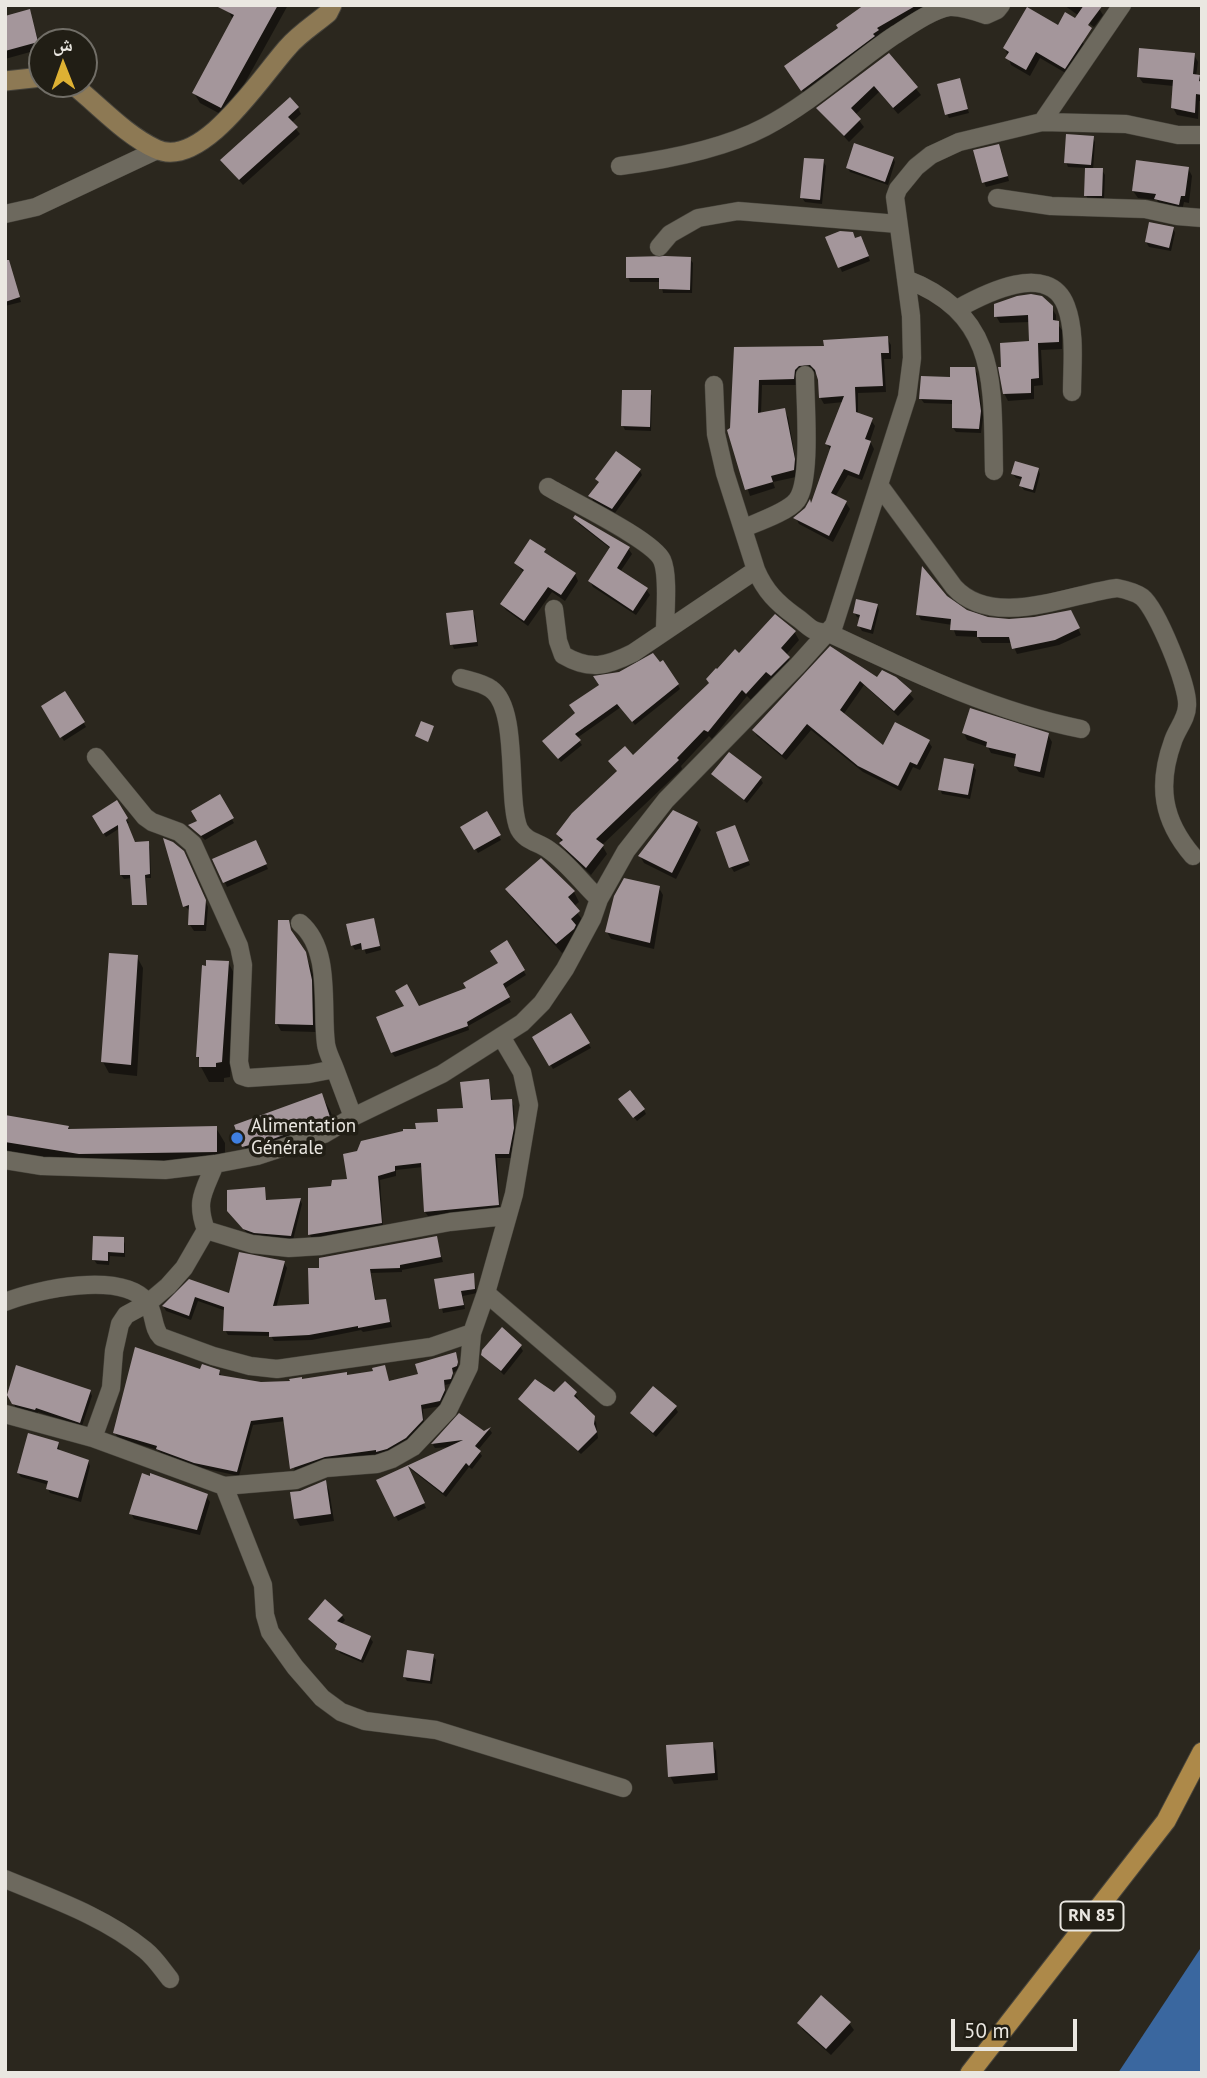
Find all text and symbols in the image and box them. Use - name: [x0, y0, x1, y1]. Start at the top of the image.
- north arrow: [28, 28, 98, 98]
- text: ش: [52, 32, 73, 56]
- place label: Alimentation Générale: [251, 1116, 356, 1160]
- marker: Alimentation Générale: [229, 1130, 245, 1146]
- road number: RN 85: [1060, 1902, 1124, 1930]
- scale bar: [955, 2004, 1081, 2048]
- text: 50 m: [964, 2017, 1010, 2044]

